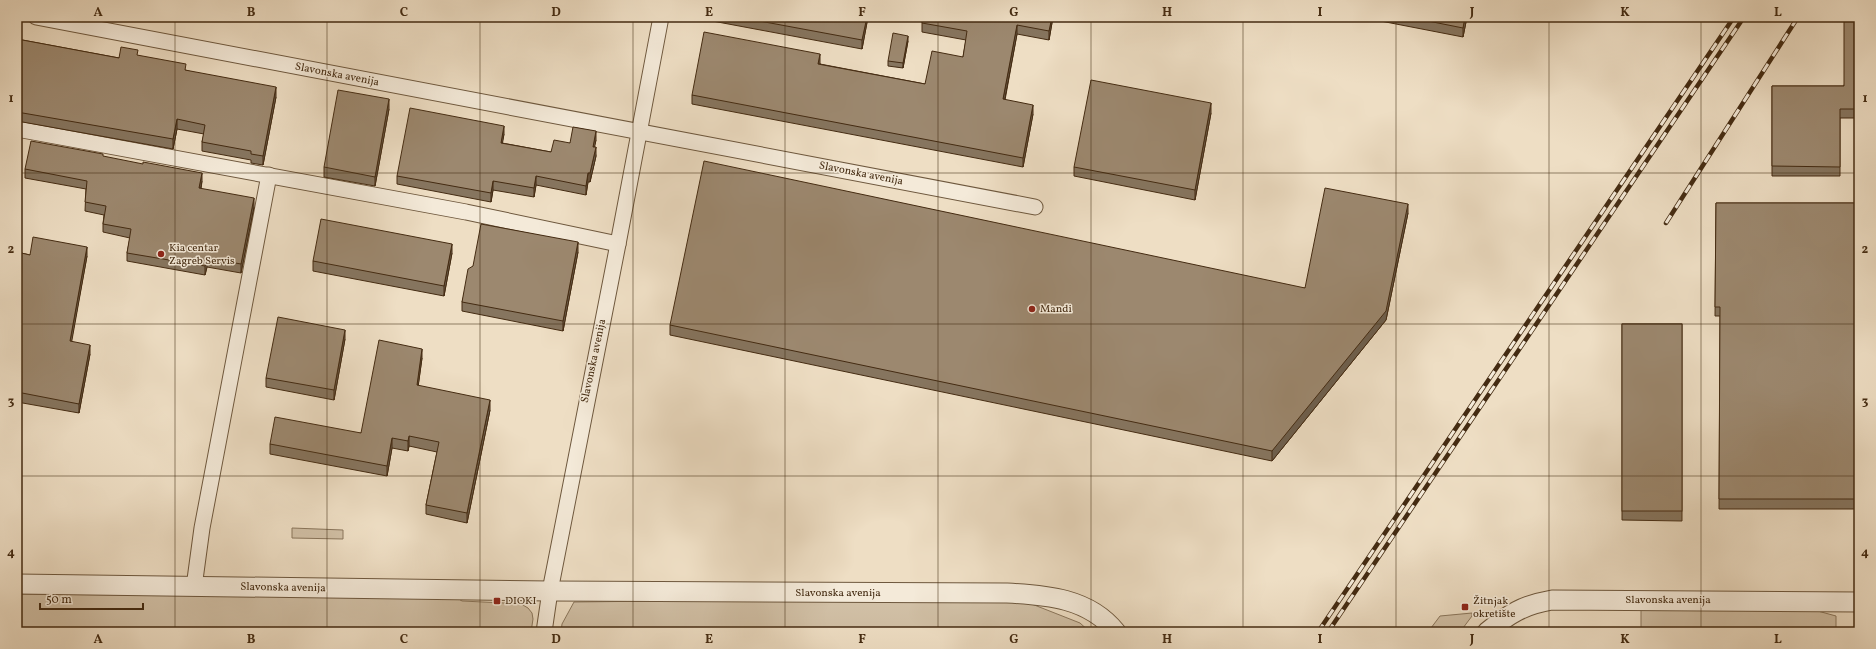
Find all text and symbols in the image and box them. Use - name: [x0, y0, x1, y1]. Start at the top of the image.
- text: A: [93, 4, 103, 22]
- text: B: [247, 4, 256, 22]
- text: C: [400, 4, 408, 22]
- text: D: [551, 4, 561, 22]
- text: E: [705, 4, 713, 22]
- text: F: [858, 4, 866, 22]
- text: G: [1009, 4, 1019, 22]
- text: H: [1162, 4, 1172, 22]
- text: I: [1318, 4, 1323, 22]
- text: J: [1469, 4, 1475, 22]
- text: K: [1620, 4, 1630, 22]
- text: L: [1774, 4, 1782, 22]
- street label: Slavonska avenija: [294, 59, 381, 91]
- text: 1: [8, 90, 14, 108]
- text: 1: [1862, 90, 1868, 108]
- street label: Slavonska avenija: [818, 158, 905, 190]
- text: 2: [8, 241, 15, 259]
- place label: Kia centar Zagreb Servis: [169, 241, 235, 269]
- text: 2: [1862, 241, 1869, 259]
- marker: Kia centar Zagreb Servis: [156, 249, 166, 259]
- place label: Mandi: [1040, 302, 1072, 317]
- marker: Mandi: [1027, 304, 1037, 314]
- street label: Slavonska avenija: [578, 317, 610, 404]
- text: 3: [8, 393, 15, 411]
- text: 3: [1862, 393, 1869, 411]
- text: 4: [7, 544, 15, 562]
- text: 4: [1861, 544, 1869, 562]
- street label: Slavonska avenija: [240, 580, 326, 596]
- scale bar: [40, 585, 143, 611]
- street label: Slavonska avenija: [795, 586, 881, 601]
- text: 50 m: [46, 592, 72, 608]
- street label: Slavonska avenija: [1625, 593, 1711, 608]
- place label: DIOKI: [505, 594, 536, 609]
- place label: Žitnjak okretište: [1473, 594, 1515, 622]
- marker: DIOKI: [492, 596, 502, 606]
- marker: Žitnjak okretište: [1460, 602, 1470, 612]
- text: A: [93, 631, 103, 649]
- text: B: [247, 631, 256, 649]
- text: C: [400, 631, 408, 649]
- text: D: [551, 631, 561, 649]
- text: E: [705, 631, 713, 649]
- text: F: [858, 631, 866, 649]
- text: G: [1009, 631, 1019, 649]
- text: H: [1162, 631, 1172, 649]
- text: I: [1318, 631, 1323, 649]
- text: J: [1469, 631, 1475, 649]
- text: K: [1620, 631, 1630, 649]
- text: L: [1774, 631, 1782, 649]

